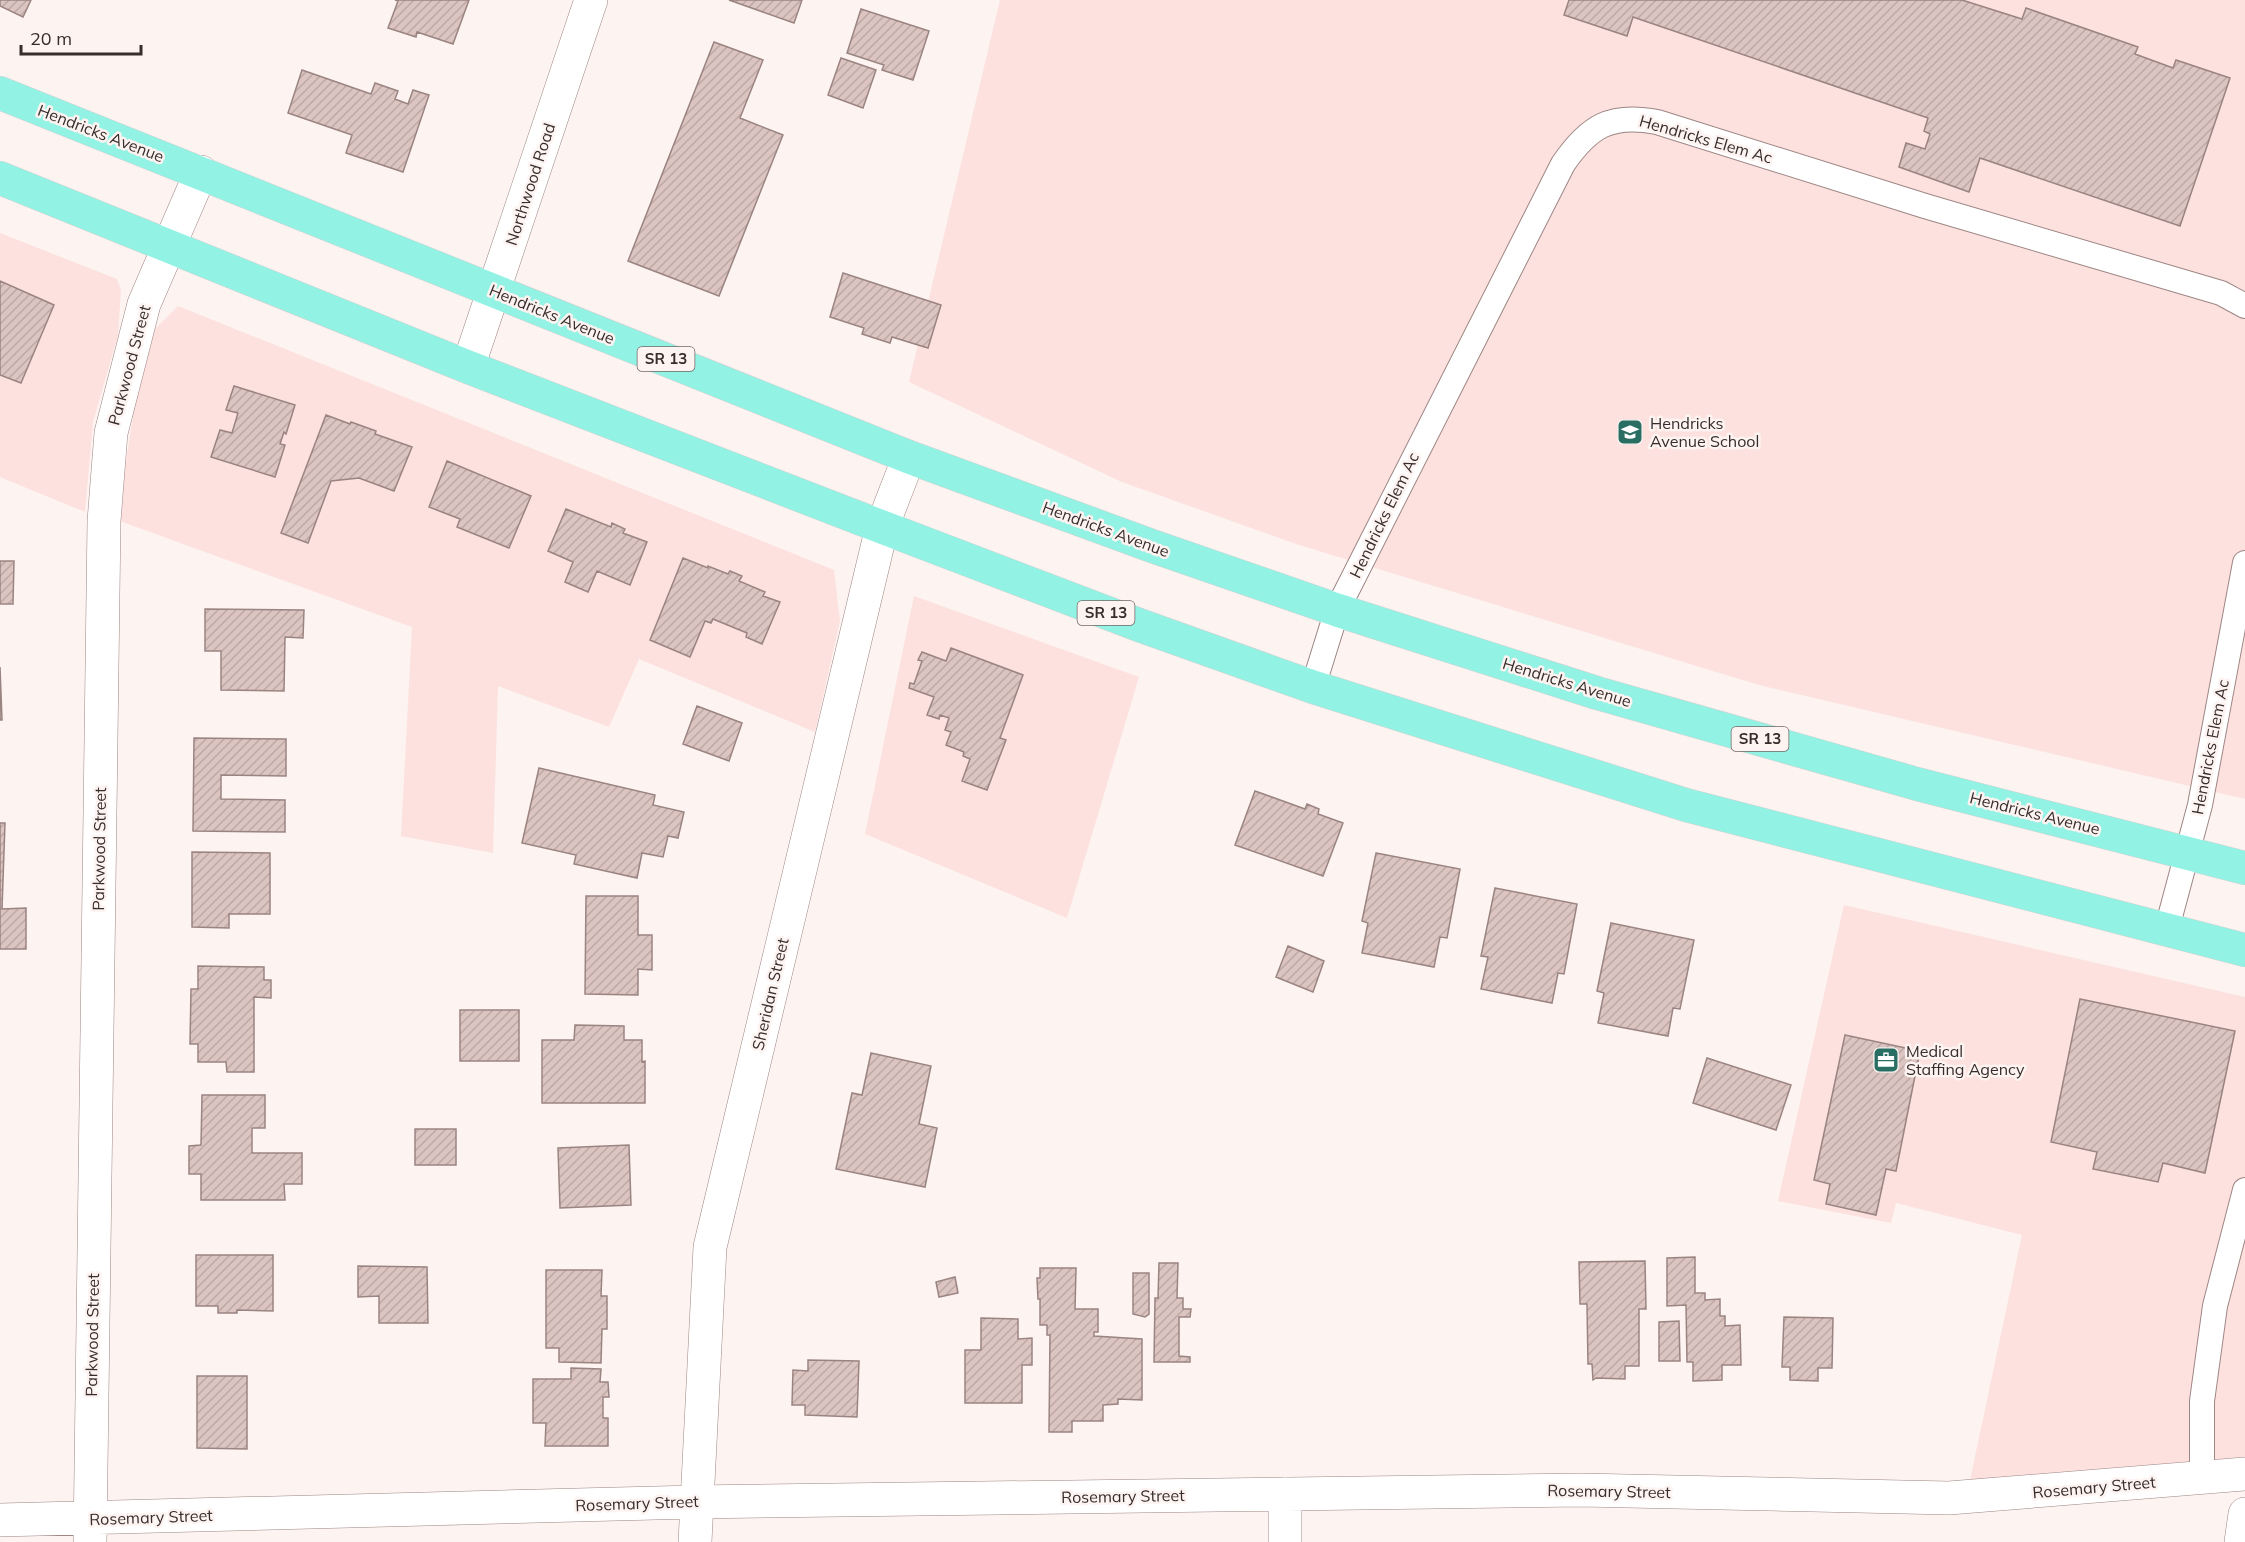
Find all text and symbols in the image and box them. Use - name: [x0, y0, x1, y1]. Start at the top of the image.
- scale bar: [21, 18, 141, 56]
- text: 20 m: [30, 27, 72, 50]
- street label: Hendricks Avenue: [35, 100, 167, 166]
- street label: Hendricks Elem Ac: [1637, 110, 1775, 168]
- street label: Northwood Road: [501, 120, 559, 248]
- street label: Hendricks Avenue: [486, 280, 618, 348]
- street label: Parkwood Street: [103, 302, 155, 427]
- road number: SR 13: [638, 347, 694, 371]
- place label: Hendricks Avenue School: [1650, 413, 1759, 451]
- school or university icon: Hendricks Avenue School: [1615, 417, 1645, 447]
- street label: Hendricks Elem Ac: [1345, 449, 1423, 581]
- street label: Hendricks Avenue: [1040, 497, 1172, 561]
- road number: SR 13: [1078, 601, 1134, 625]
- street label: Hendricks Avenue: [1500, 653, 1634, 711]
- street label: Hendricks Elem Ac: [2187, 678, 2233, 816]
- road number: SR 13: [1732, 727, 1788, 751]
- street label: Parkwood Street: [88, 787, 110, 911]
- street label: Hendricks Avenue: [1968, 787, 2102, 839]
- street label: Sheridan Street: [747, 936, 793, 1052]
- place label: Medical Staffing Agency: [1906, 1041, 2025, 1079]
- office icon: Medical Staffing Agency: [1871, 1045, 1901, 1075]
- street label: Parkwood Street: [81, 1273, 103, 1397]
- street label: Rosemary Street: [2032, 1472, 2157, 1502]
- street label: Rosemary Street: [1547, 1480, 1671, 1502]
- street label: Rosemary Street: [1061, 1485, 1185, 1507]
- street label: Rosemary Street: [575, 1491, 699, 1515]
- street label: Rosemary Street: [89, 1505, 213, 1529]

